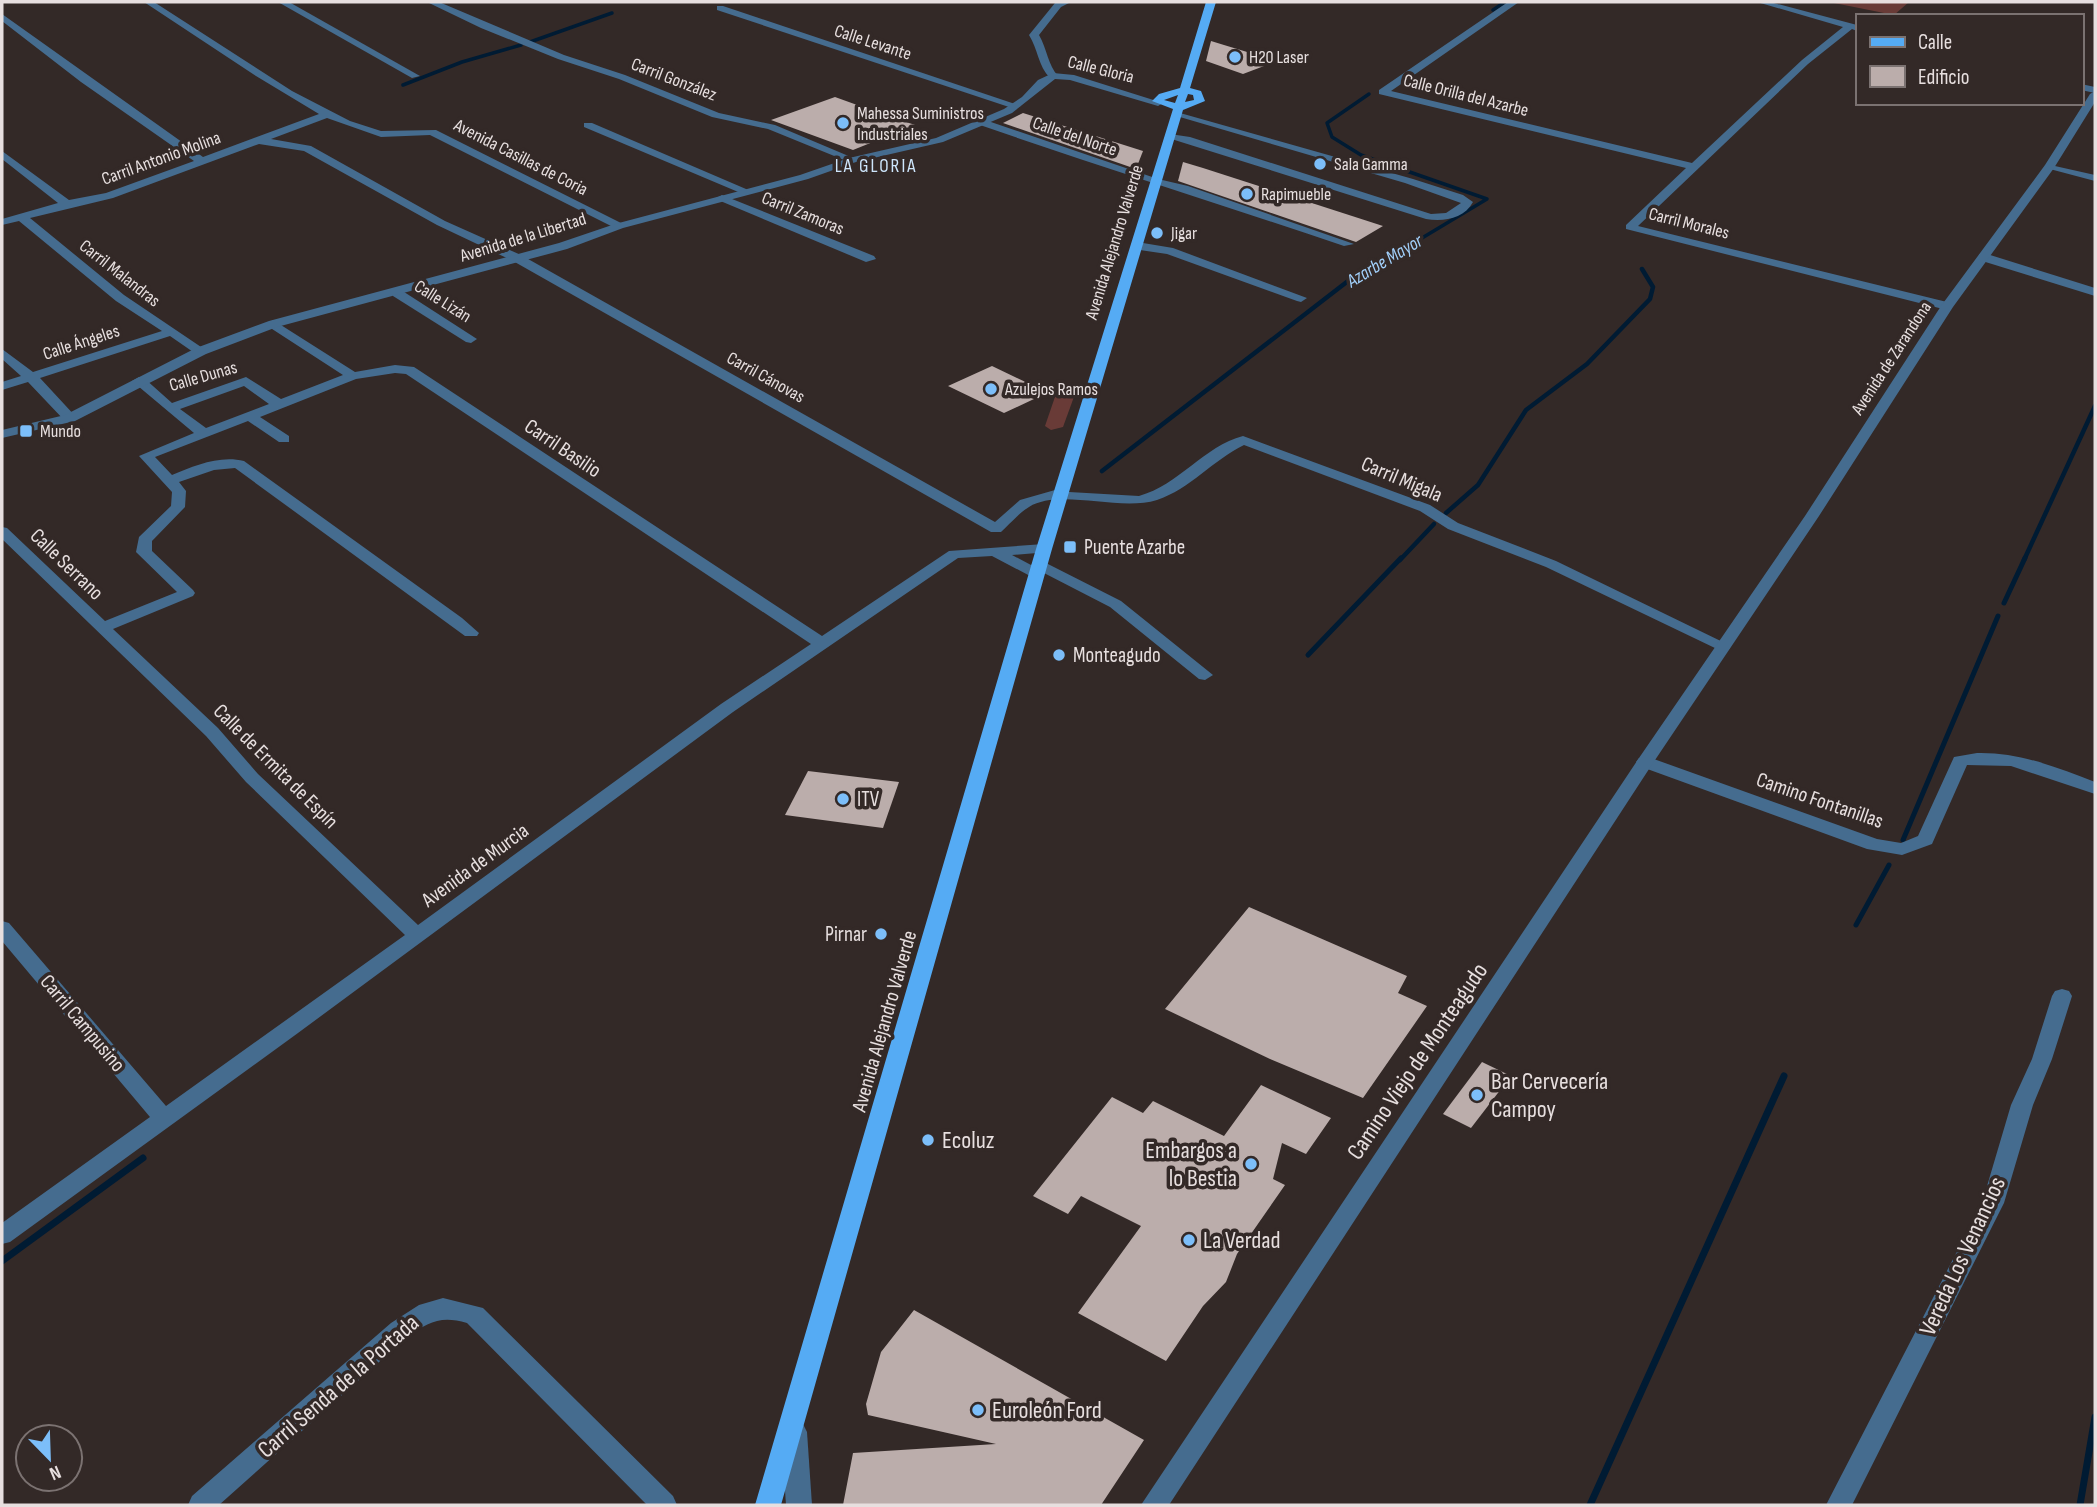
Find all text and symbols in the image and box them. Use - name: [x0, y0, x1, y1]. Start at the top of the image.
- legend: [1856, 14, 2083, 105]
- street label: Calle Levante: [832, 20, 914, 65]
- text: Calle: [1918, 30, 1952, 55]
- place label: H20 Laser: [1249, 47, 1309, 68]
- marker: H20 Laser: [1227, 49, 1243, 65]
- street label: Calle Gloria: [1066, 51, 1136, 88]
- street label: Carril González: [628, 54, 720, 106]
- text: Edificio: [1918, 65, 1969, 90]
- street label: Calle Orilla del Azarbe: [1401, 70, 1531, 121]
- place label: Mahessa Suministros Industriales: [857, 103, 984, 145]
- street label: Calle del Norte: [1030, 112, 1120, 161]
- street label: Avenida Casillas de Coria: [450, 114, 591, 200]
- marker: Mahessa Suministros Industriales: [835, 115, 851, 131]
- street label: Carril Antonio Molina: [99, 127, 224, 190]
- place label: Sala Gamma: [1334, 154, 1408, 175]
- district label: LA GLORIA: [835, 155, 917, 178]
- marker: Sala Gamma: [1312, 156, 1328, 172]
- street label: Avenida Alejandro Valverde: [1081, 162, 1148, 323]
- place label: Rapimueble: [1261, 184, 1331, 205]
- marker: Rapimueble: [1239, 186, 1255, 202]
- street label: Carril Zamoras: [759, 187, 847, 239]
- street label: Carril Morales: [1646, 203, 1731, 244]
- street label: Avenida de la Libertad: [457, 208, 589, 267]
- place label: Jigar: [1170, 223, 1197, 244]
- marker: Jigar: [1149, 225, 1165, 241]
- water label: Azarbe Mayor: [1342, 229, 1427, 293]
- street label: Carril Malandras: [75, 235, 164, 311]
- street label: Calle Lizán: [410, 276, 475, 327]
- street label: Avenida de Zarandona: [1846, 298, 1936, 420]
- street label: Calle Ángeles: [40, 320, 122, 365]
- street label: Carril Cánovas: [723, 347, 808, 407]
- street label: Calle Dunas: [167, 357, 239, 396]
- place label: Azulejos Ramos: [1004, 379, 1098, 400]
- marker: Azulejos Ramos: [983, 381, 999, 397]
- street label: Carril Basilio: [520, 414, 606, 483]
- place label: Mundo: [40, 421, 81, 442]
- marker: Mundo: [18, 423, 34, 439]
- street label: Carril Migala: [1357, 451, 1446, 508]
- street label: Calle Serrano: [25, 523, 109, 605]
- place label: Puente Azarbe: [1084, 535, 1185, 560]
- marker: Puente Azarbe: [1062, 539, 1078, 555]
- place label: Monteagudo: [1073, 643, 1161, 668]
- marker: Monteagudo: [1051, 647, 1067, 663]
- street label: Calle de Ermita de Espín: [208, 699, 343, 834]
- street label: Camino Fontanillas: [1753, 767, 1887, 834]
- place label: ITV: [857, 787, 880, 812]
- marker: ITV: [835, 791, 851, 807]
- street label: Avenida de Murcia: [416, 818, 534, 913]
- place label: Pirnar: [825, 922, 867, 947]
- marker: Pirnar: [873, 926, 889, 942]
- street label: Avenida Alejandro Valverde: [846, 928, 922, 1116]
- street label: Camino Viejo de Monteagudo: [1341, 957, 1494, 1165]
- street label: Carril Campusino: [35, 970, 130, 1077]
- place label: Bar Cervecería Campoy: [1491, 1067, 1608, 1124]
- marker: Bar Cervecería Campoy: [1469, 1087, 1485, 1103]
- place label: Ecoluz: [942, 1126, 995, 1155]
- marker: Ecoluz: [920, 1132, 936, 1148]
- place label: Embargos a lo Bestia: [1145, 1136, 1237, 1193]
- marker: Embargos a lo Bestia: [1243, 1156, 1259, 1172]
- street label: Vereda Los Venancios: [1913, 1172, 2012, 1340]
- place label: La Verdad: [1203, 1226, 1280, 1255]
- marker: La Verdad: [1181, 1232, 1197, 1248]
- street label: Carril Senda de la Portada: [252, 1308, 425, 1464]
- place label: Euroleón Ford: [992, 1396, 1102, 1425]
- marker: Euroleón Ford: [970, 1402, 986, 1418]
- north arrow: [14, 1423, 84, 1493]
- text: N: [46, 1460, 64, 1485]

